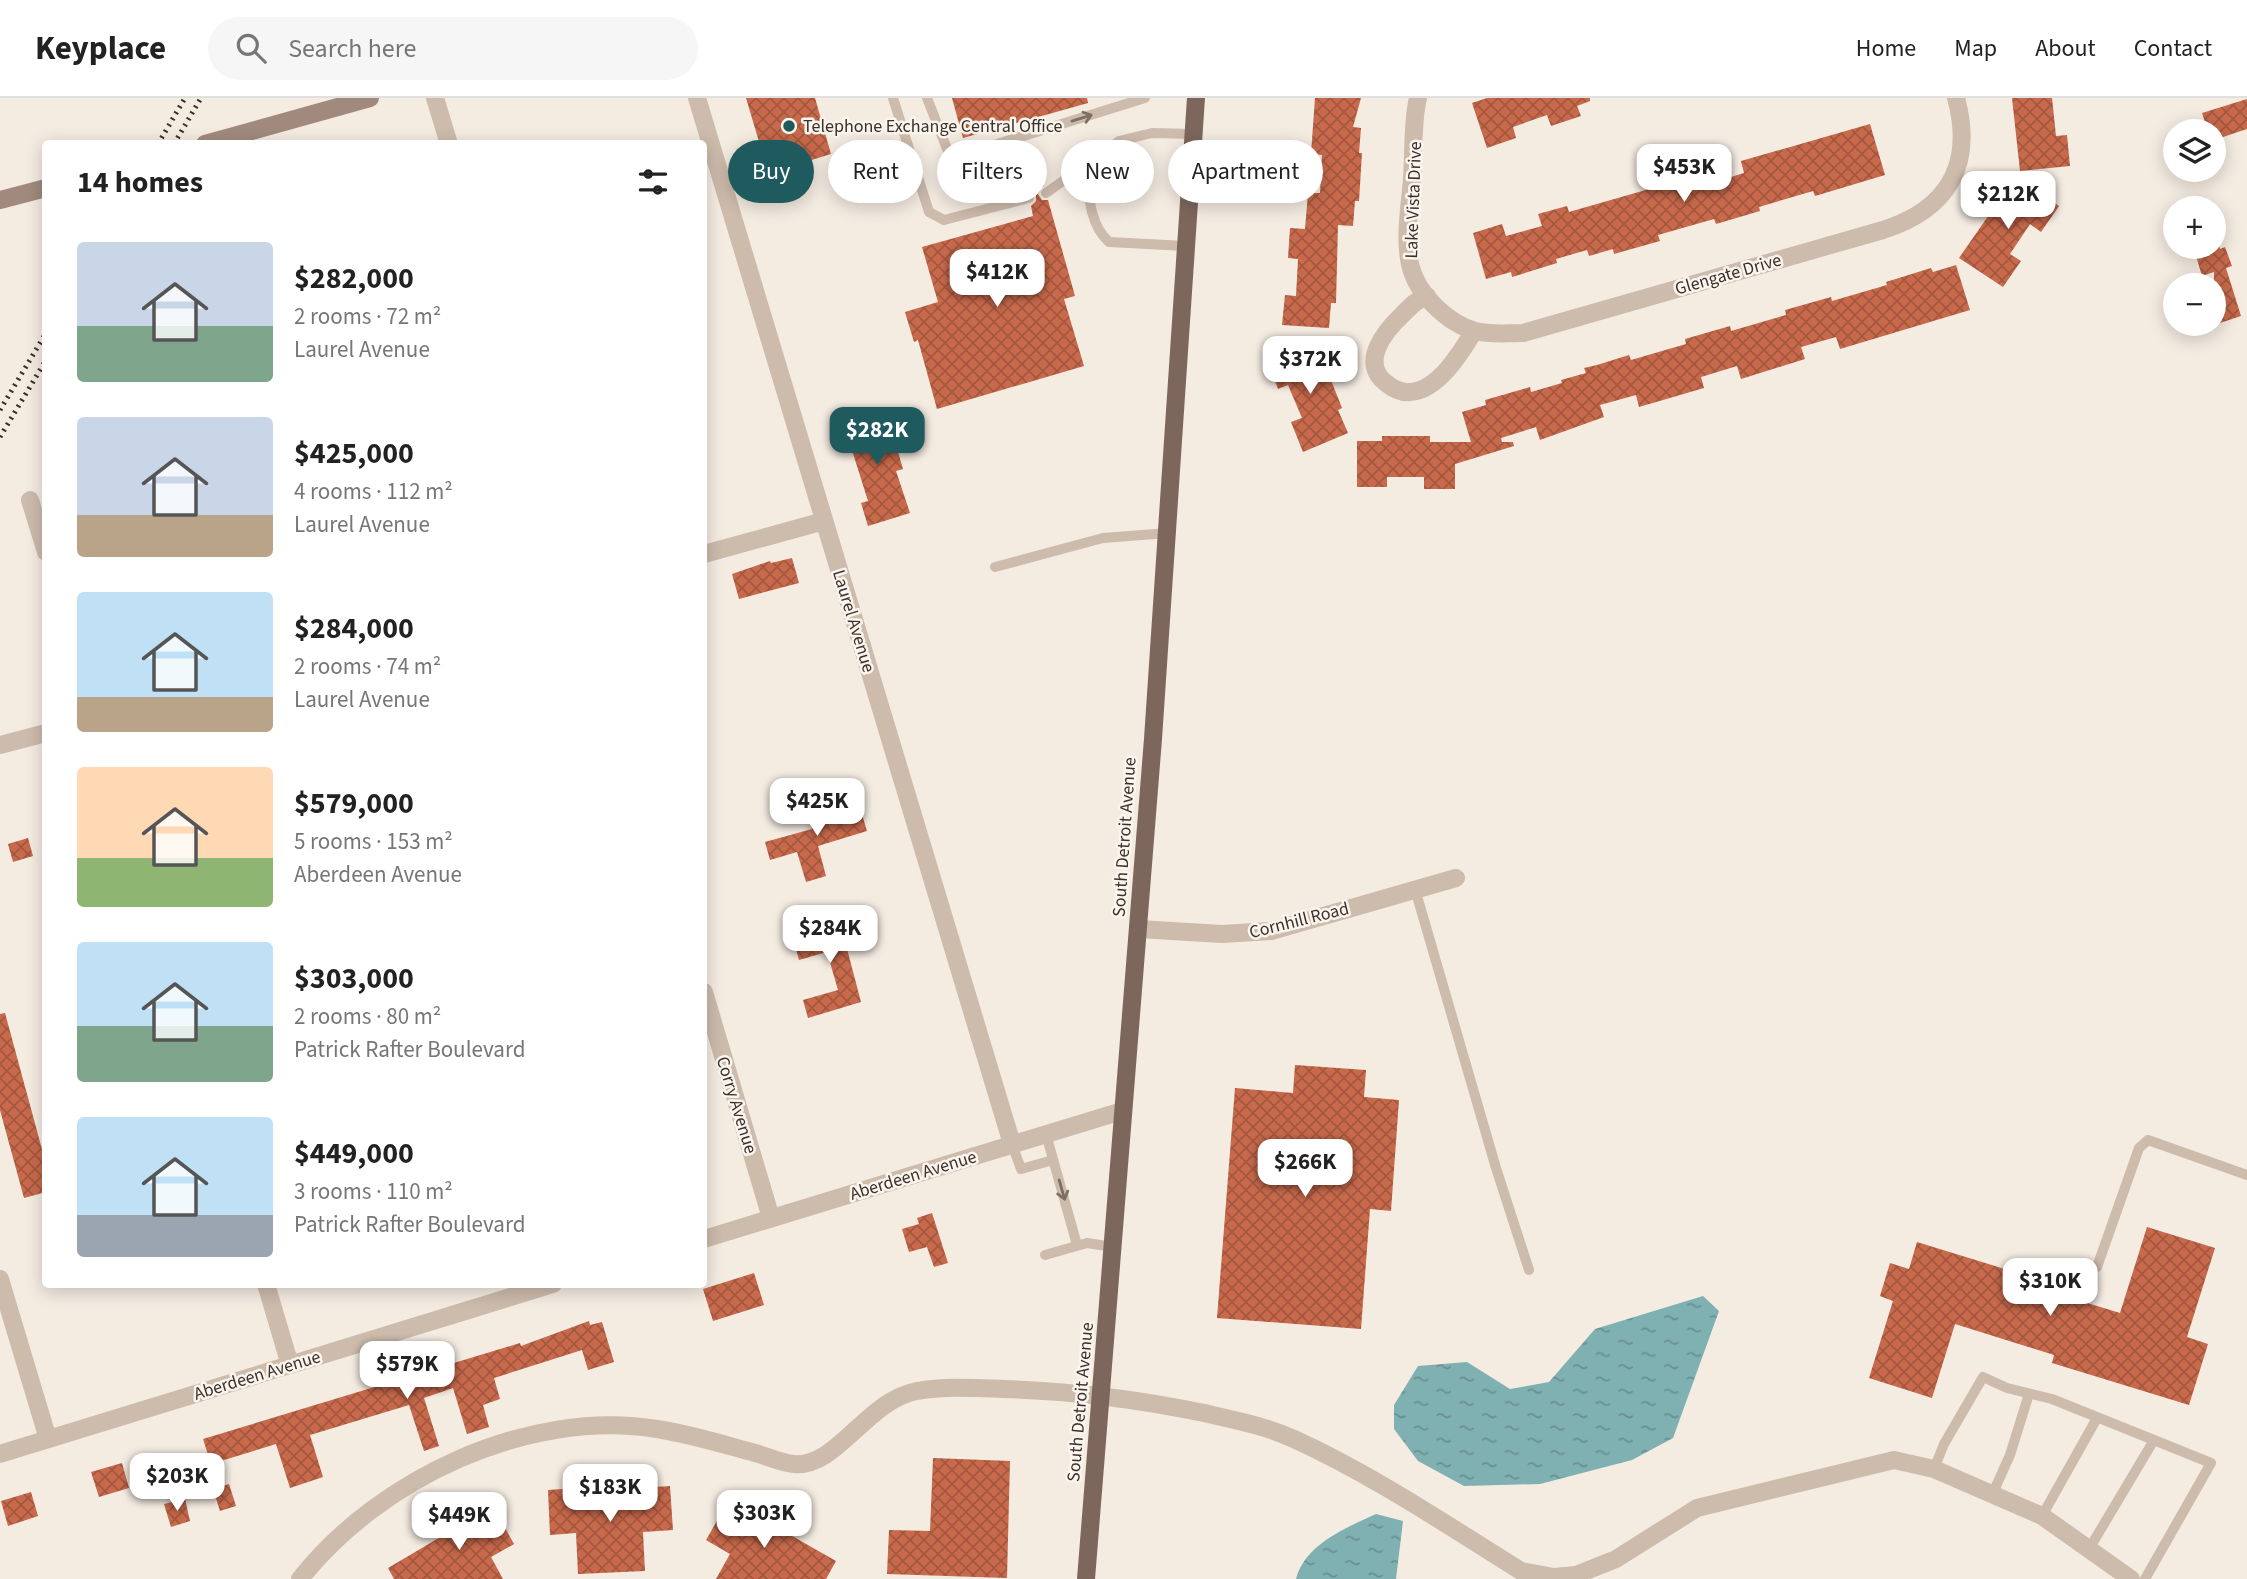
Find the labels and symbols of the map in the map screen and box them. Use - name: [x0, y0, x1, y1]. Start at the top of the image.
- one-way arrow: [1070, 110, 1092, 123]
- place label: Telephone Exchange Central Office: [803, 114, 1063, 139]
- marker: Telephone Exchange Central Office: [781, 118, 797, 134]
- street label: Lake Vista Drive: [1399, 141, 1428, 259]
- pin: $453K: [1635, 144, 1733, 204]
- pin: $212K: [1959, 172, 2057, 231]
- street label: Glengate Drive: [1672, 247, 1784, 302]
- pin: $412K: [948, 250, 1046, 309]
- pin: $372K: [1261, 336, 1359, 396]
- pin: $282K: [828, 408, 926, 467]
- street label: Laurel Avenue: [826, 567, 881, 676]
- street label: South Detroit Avenue: [1106, 756, 1143, 918]
- pin: $425K: [768, 778, 866, 838]
- street label: Cornhill Road: [1247, 896, 1352, 945]
- pin: $284K: [781, 906, 879, 965]
- street label: Corry Avenue: [710, 1053, 763, 1157]
- pin: $266K: [1256, 1140, 1354, 1199]
- street label: Aberdeen Avenue: [847, 1144, 980, 1207]
- one-way arrow: [1056, 1179, 1069, 1201]
- pin: $310K: [2001, 1258, 2099, 1318]
- street label: South Detroit Avenue: [1061, 1321, 1100, 1483]
- pin: $579K: [358, 1342, 456, 1401]
- street label: Aberdeen Avenue: [191, 1344, 324, 1407]
- pin: $203K: [128, 1454, 226, 1513]
- pin: $183K: [561, 1464, 659, 1524]
- pin: $303K: [715, 1490, 813, 1550]
- pin: $449K: [410, 1492, 508, 1552]

